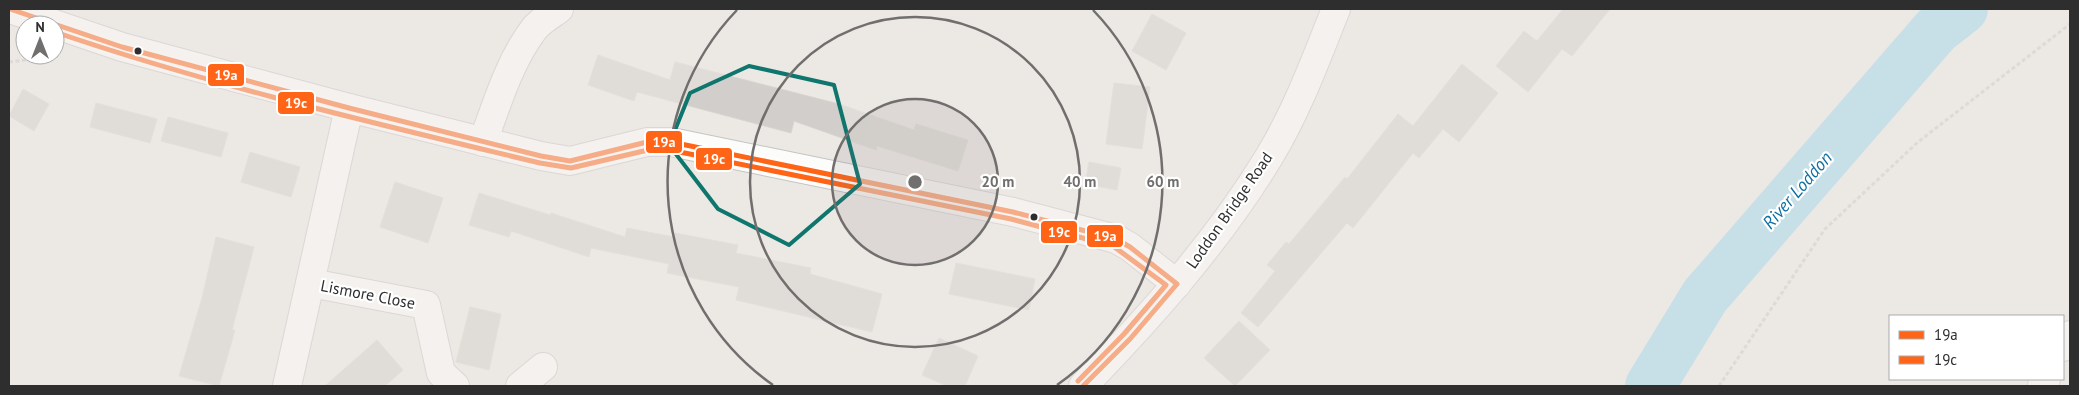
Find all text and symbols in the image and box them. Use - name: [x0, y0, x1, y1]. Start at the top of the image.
- north arrow: [15, 15, 65, 65]
- text: N: [35, 18, 45, 36]
- unlabelled marker: [133, 46, 143, 56]
- line badge: 19a: [207, 63, 245, 87]
- text: 19a: [215, 66, 237, 84]
- line badge: 19c: [277, 91, 315, 115]
- text: 19c: [285, 94, 307, 112]
- line badge: 19a: [645, 130, 683, 154]
- text: 19a: [653, 133, 675, 151]
- line badge: 19c: [695, 147, 733, 171]
- water label: River Loddon: [1757, 147, 1837, 233]
- street label: Loddon Bridge Road: [1181, 148, 1277, 272]
- text: 19c: [703, 150, 725, 168]
- text: 20 m: [982, 172, 1014, 191]
- text: 40 m: [1064, 172, 1096, 191]
- text: 60 m: [1147, 172, 1179, 191]
- centre of rings: [906, 173, 924, 191]
- unlabelled marker: [1029, 212, 1039, 222]
- line badge: 19c: [1040, 220, 1078, 244]
- text: 19c: [1048, 223, 1070, 241]
- line badge: 19a: [1086, 224, 1124, 248]
- text: 19a: [1094, 227, 1116, 245]
- street label: Lismore Close: [319, 275, 417, 313]
- legend: [1889, 315, 2064, 380]
- text: 19a: [1934, 325, 1958, 344]
- text: 19c: [1934, 350, 1957, 369]

